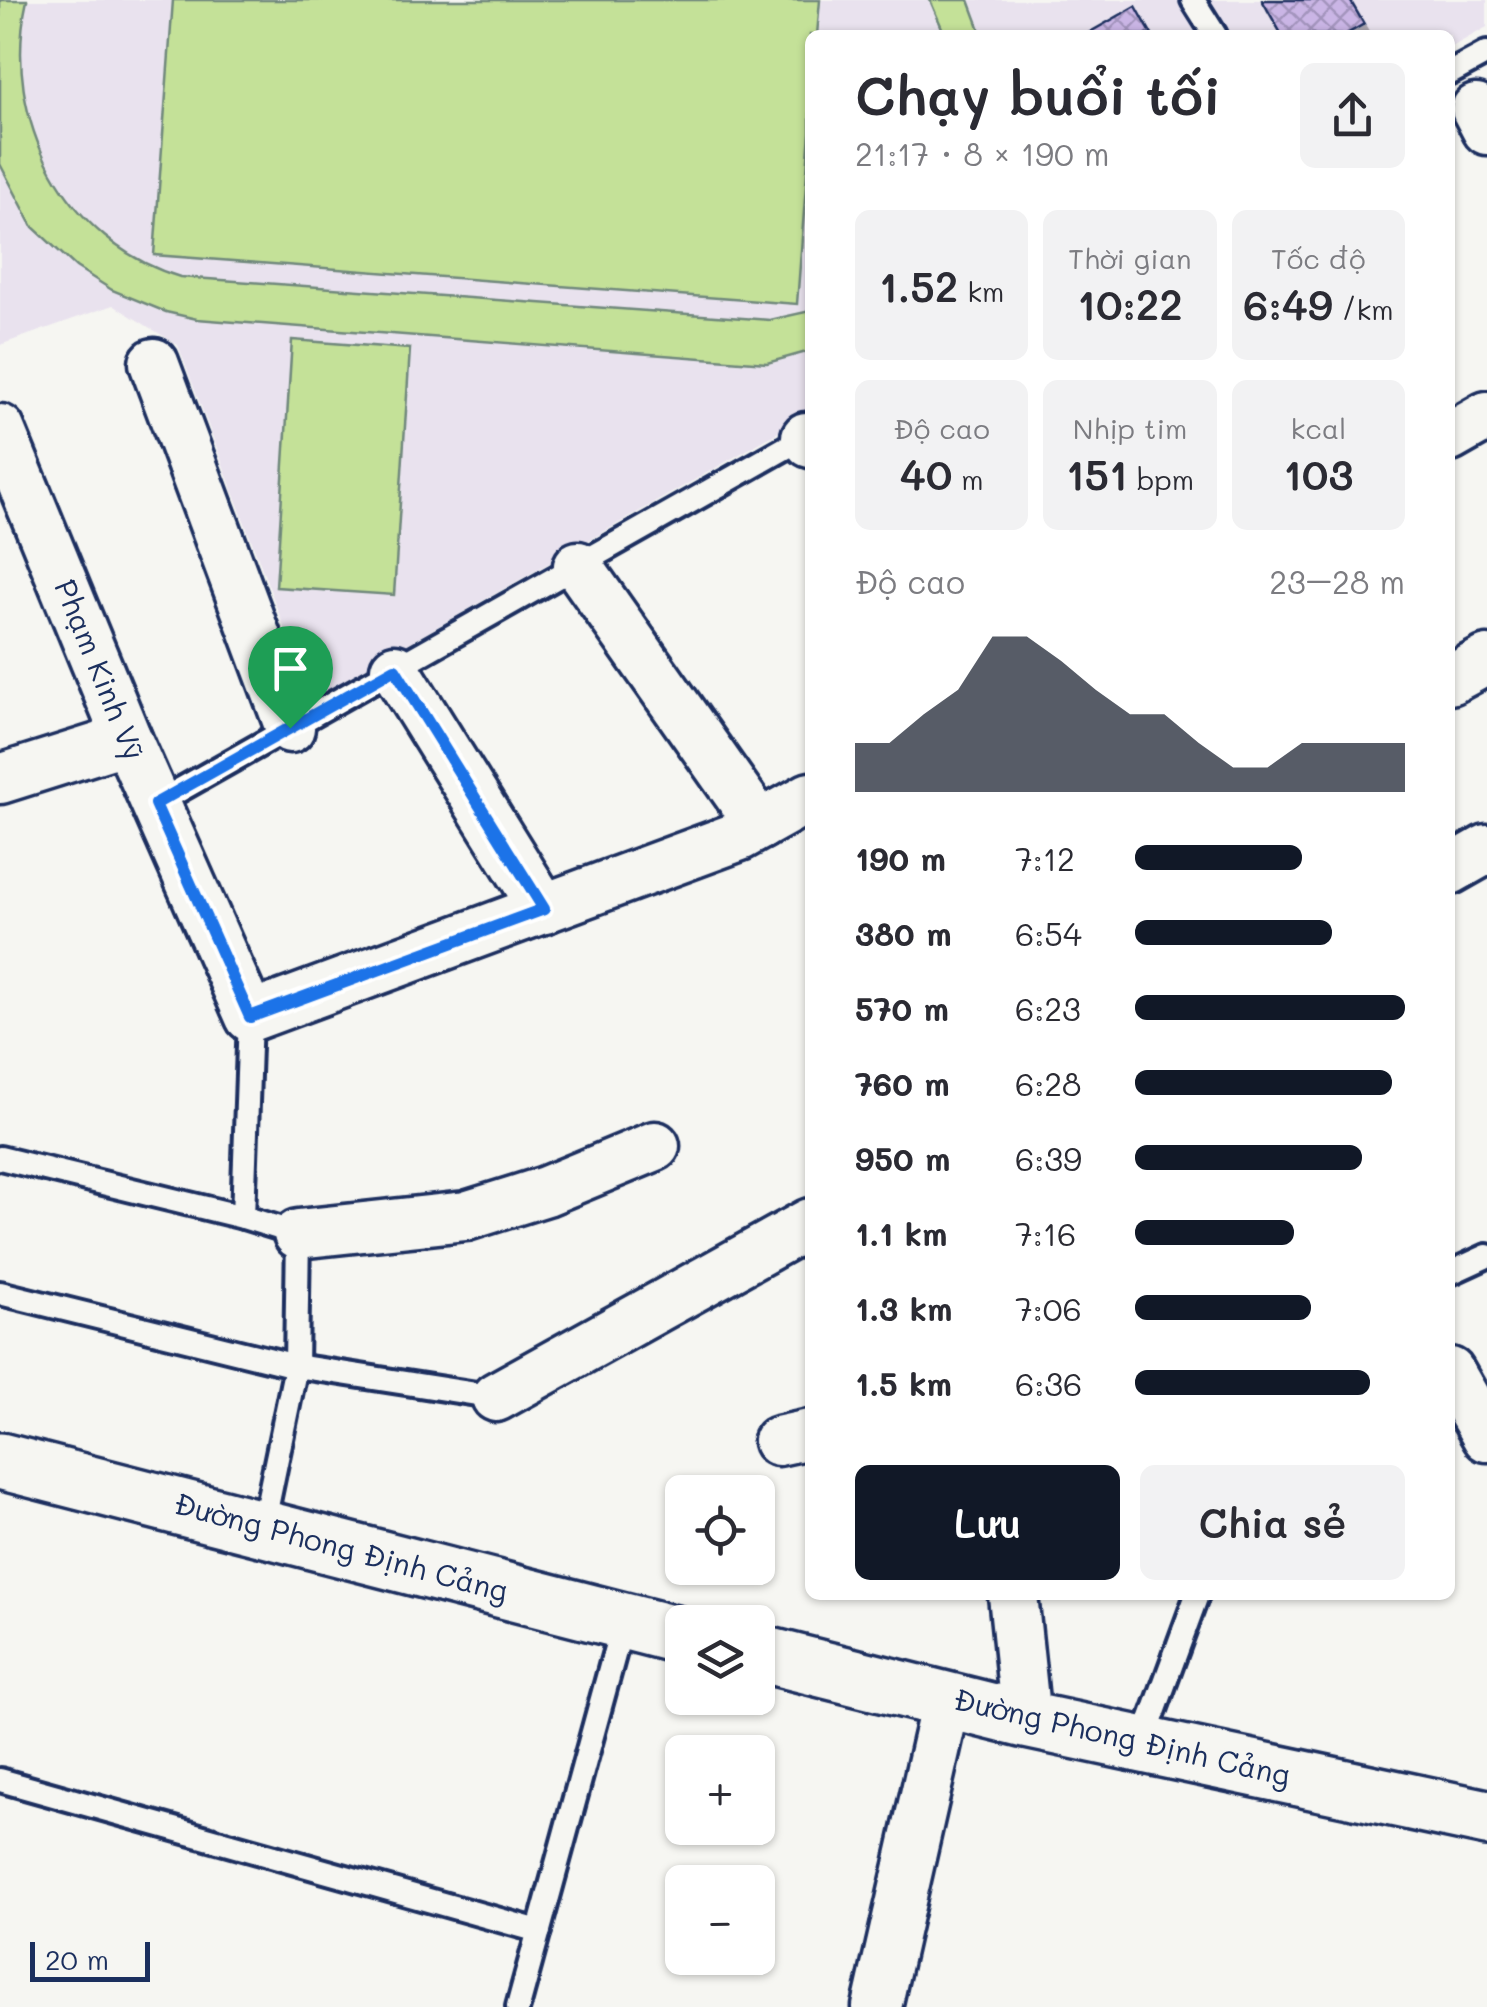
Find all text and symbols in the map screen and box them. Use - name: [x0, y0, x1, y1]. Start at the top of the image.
- text: Chạy buổi tối: [855, 58, 1221, 130]
- button: share: [1300, 63, 1405, 168]
- text: 21:17 · 8 × 190 m: [855, 132, 1109, 174]
- text: Thời gian: [1068, 240, 1192, 276]
- text: Tốc độ: [1271, 240, 1366, 276]
- text: 1.52: [879, 258, 958, 313]
- text: km: [958, 273, 1004, 309]
- text: 10:22: [1077, 276, 1183, 331]
- text: 6:49: [1243, 276, 1333, 331]
- text: /km: [1333, 291, 1394, 327]
- text: Độ cao: [894, 410, 990, 446]
- text: Nhịp tim: [1073, 410, 1187, 446]
- text: kcal: [1290, 410, 1346, 446]
- text: 40: [900, 446, 952, 501]
- text: 151: [1066, 446, 1128, 501]
- text: 103: [1283, 446, 1353, 501]
- text: m: [952, 461, 984, 497]
- text: bpm: [1128, 461, 1194, 497]
- text: Độ cao: [855, 560, 965, 602]
- text: 23–28 m: [1269, 560, 1405, 602]
- street label: Phạm Kinh Vỹ: [46, 573, 155, 765]
- pin: [248, 626, 333, 729]
- icon: arrive: [263, 641, 318, 696]
- text: 190 m: [855, 837, 946, 879]
- text: 7:12: [1015, 837, 1075, 879]
- text: 380 m: [855, 912, 952, 954]
- text: 6:54: [1015, 912, 1082, 954]
- text: 570 m: [855, 987, 949, 1029]
- text: 6:23: [1015, 987, 1081, 1029]
- text: 760 m: [855, 1062, 950, 1104]
- text: 6:28: [1015, 1062, 1081, 1104]
- text: 950 m: [855, 1137, 950, 1179]
- text: 6:39: [1015, 1137, 1082, 1179]
- text: 1.1 km: [855, 1212, 947, 1254]
- text: 7:16: [1015, 1212, 1076, 1254]
- text: 1.3 km: [855, 1287, 952, 1329]
- text: 7:06: [1015, 1287, 1082, 1329]
- text: 1.5 km: [855, 1362, 952, 1404]
- text: 6:36: [1015, 1362, 1082, 1404]
- button: Lưu: [855, 1465, 1120, 1580]
- button: Chia sẻ: [1140, 1465, 1405, 1580]
- map controls: [665, 1475, 775, 1975]
- button: locate: [665, 1475, 775, 1585]
- street label: Đường Phong Định Cảng: [170, 1482, 513, 1610]
- button: layers: [665, 1605, 775, 1715]
- street label: Đường Phong Định Cảng: [950, 1678, 1295, 1794]
- button: +: [665, 1735, 775, 1845]
- button: −: [665, 1865, 775, 1975]
- scale bar: [30, 1937, 150, 1982]
- text: 20 m: [45, 1941, 109, 1977]

